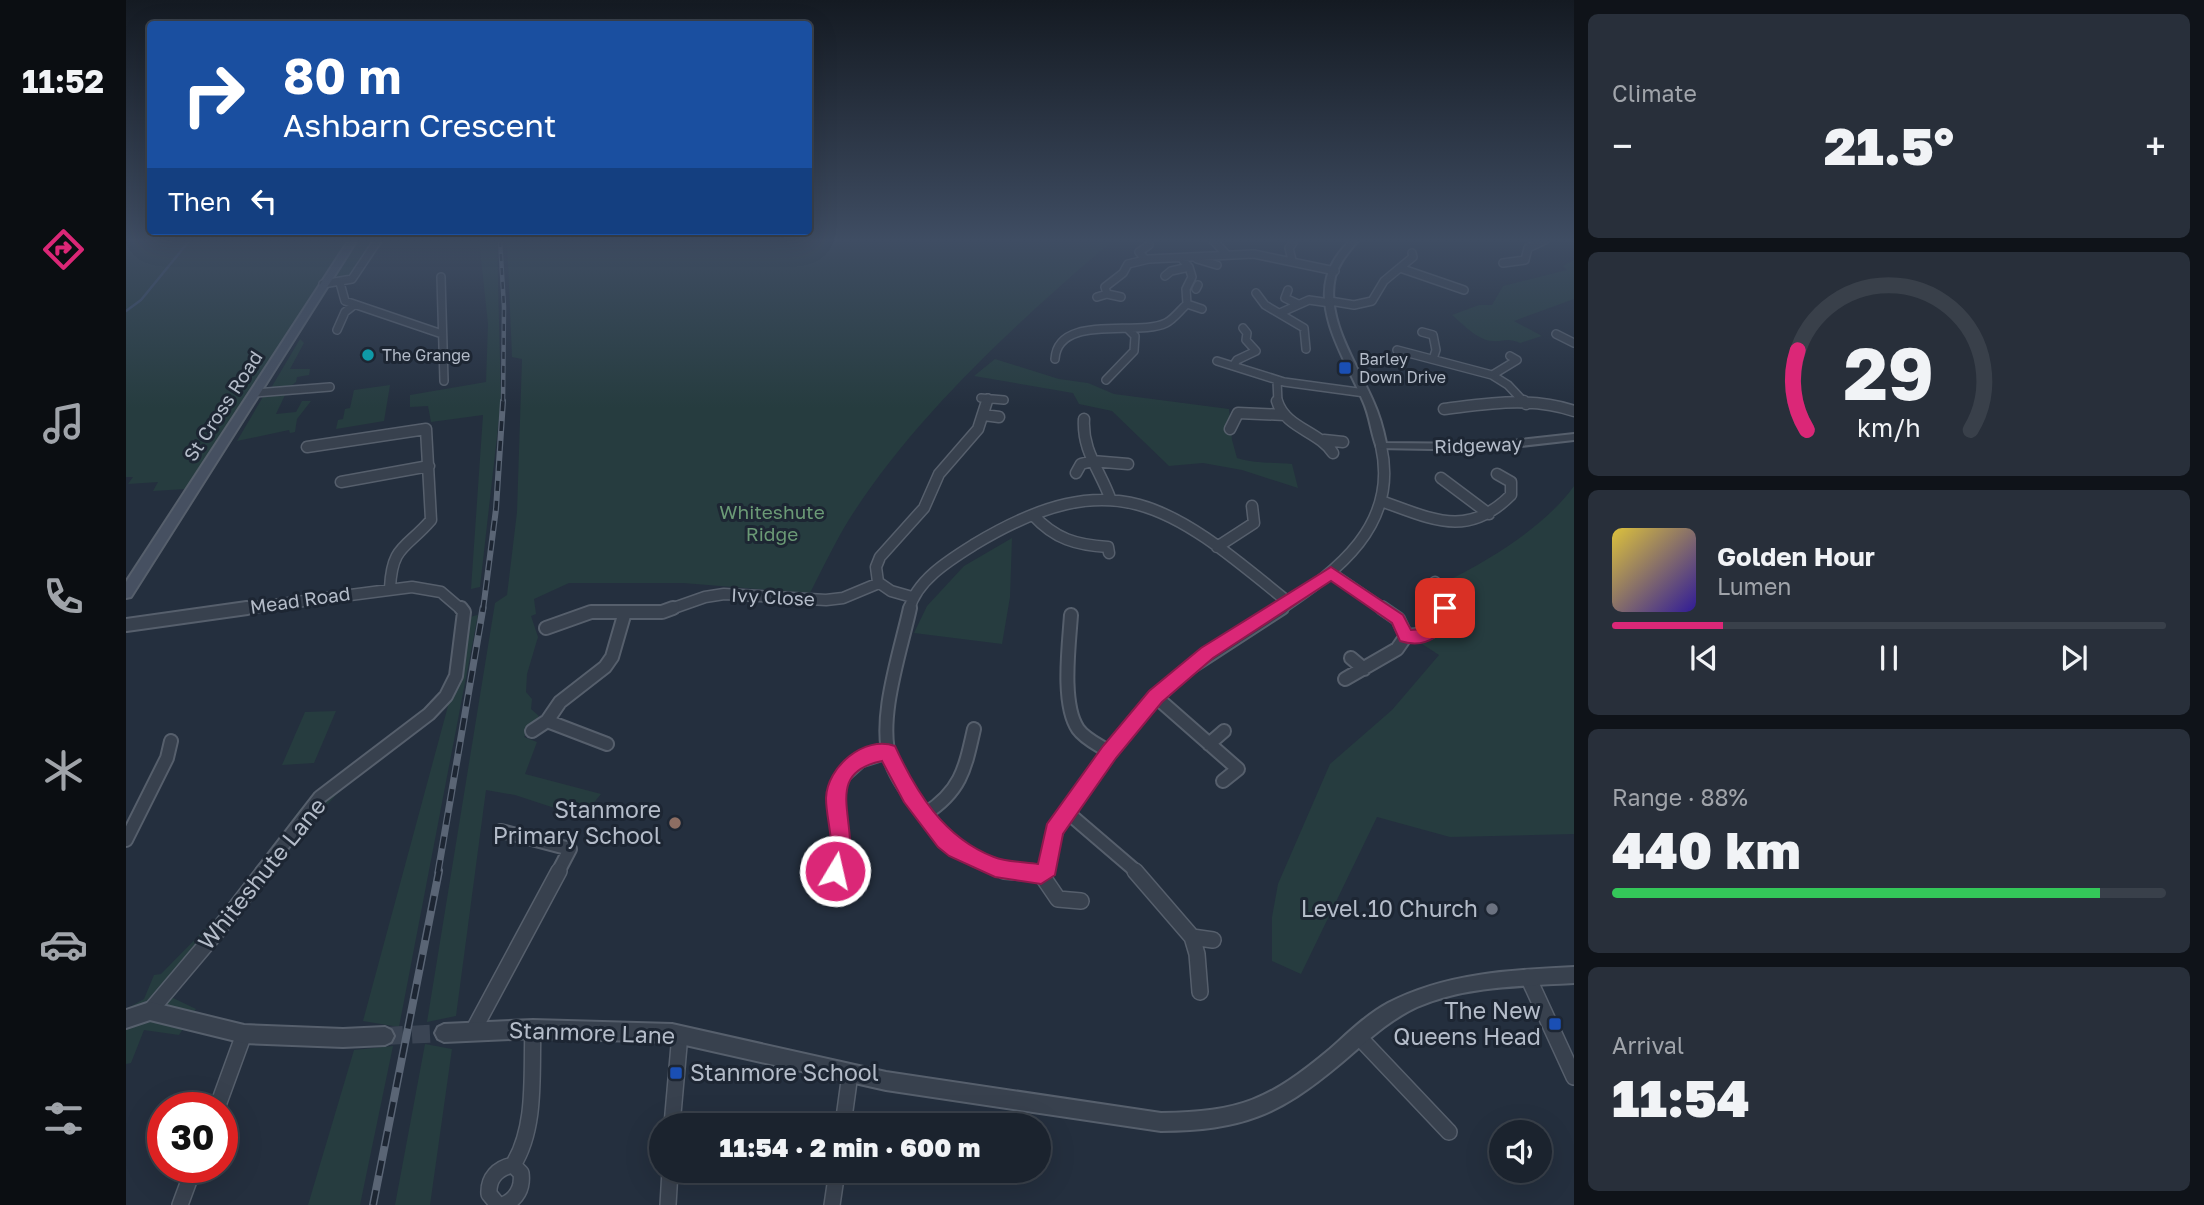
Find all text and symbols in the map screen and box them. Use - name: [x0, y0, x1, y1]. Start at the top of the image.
- text: 80 m: [283, 46, 401, 105]
- icon: right: [168, 49, 259, 140]
- text: 11:52: [22, 62, 104, 100]
- text: Climate: [1612, 79, 1697, 107]
- text: Ashbarn Crescent: [283, 106, 556, 144]
- text: 21.5°: [1824, 114, 1954, 176]
- text: −: [1612, 123, 1633, 168]
- text: +: [2145, 123, 2166, 168]
- icon: left: [245, 182, 283, 220]
- text: Then: [168, 186, 231, 217]
- icon: directions: [39, 225, 88, 274]
- text: 29: [1844, 330, 1934, 417]
- place label: The Grange: [382, 345, 470, 365]
- street label: St Cross Road: [178, 346, 267, 465]
- marker: The Grange: [360, 347, 376, 363]
- place label: Barley Down Drive: [1359, 349, 1446, 387]
- marker: Barley Down Drive: [1337, 360, 1353, 376]
- icon: music: [39, 399, 88, 448]
- text: km/h: [1857, 412, 1921, 443]
- street label: Ridgeway: [1433, 431, 1523, 458]
- park label: Whiteshute Ridge: [719, 500, 825, 545]
- text: Golden Hour: [1717, 541, 1875, 572]
- icon: phone: [39, 572, 88, 621]
- text: Lumen: [1717, 572, 1791, 600]
- pin: [1415, 578, 1475, 638]
- street label: Mead Road: [248, 581, 352, 618]
- street label: Ivy Close: [731, 583, 816, 610]
- icon: arrive: [1426, 589, 1464, 627]
- icon: previous: [1685, 639, 1723, 677]
- icon: pause: [1870, 639, 1908, 677]
- icon: next: [2055, 639, 2093, 677]
- icon: climate: [39, 746, 88, 795]
- text: Range · 88%: [1612, 783, 1748, 811]
- street label: Whiteshute Lane: [191, 792, 331, 955]
- place label: Stanmore Primary School: [493, 795, 661, 849]
- marker: Stanmore Primary School: [667, 815, 683, 831]
- text: 440 km: [1612, 818, 1801, 880]
- position arrow: [798, 834, 872, 908]
- place label: Level.10 Church: [1301, 894, 1478, 922]
- marker: Level.10 Church: [1484, 901, 1500, 917]
- icon: car: [39, 920, 88, 969]
- place label: The New Queens Head: [1393, 996, 1541, 1050]
- street label: Stanmore Lane: [508, 1015, 676, 1049]
- marker: The New Queens Head: [1547, 1016, 1563, 1032]
- text: Arrival: [1612, 1031, 1684, 1059]
- place label: Stanmore School: [690, 1058, 879, 1086]
- marker: Stanmore School: [668, 1065, 684, 1081]
- text: 11:54: [1612, 1066, 1750, 1128]
- speed limit sign: 30: [147, 1092, 238, 1183]
- icon: filters: [39, 1094, 88, 1143]
- map controls: [1489, 1120, 1552, 1183]
- button: sound: [1489, 1120, 1552, 1183]
- text: 11:54 · 2 min · 600 m: [720, 1132, 980, 1163]

